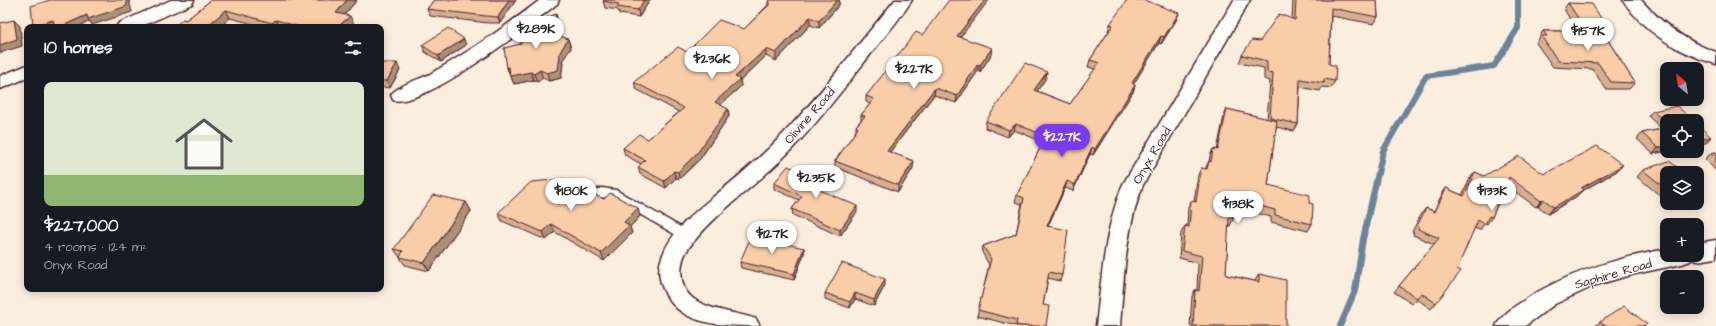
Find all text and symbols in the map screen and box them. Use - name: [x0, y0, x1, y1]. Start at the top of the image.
- pin: $289K: [508, 16, 564, 50]
- pin: $157K: [1560, 18, 1616, 52]
- text: $289K: [517, 20, 555, 38]
- text: $157K: [1571, 22, 1605, 40]
- text: 10 homes: [44, 36, 113, 60]
- icon: filters: [342, 37, 364, 59]
- pin: $236K: [684, 46, 740, 80]
- text: $236K: [693, 50, 731, 68]
- pin: $227K: [886, 56, 942, 90]
- text: $227K: [895, 60, 933, 78]
- north arrow: [1660, 62, 1704, 106]
- map controls: [1660, 62, 1704, 314]
- street label: Olivine Road: [780, 83, 840, 148]
- icon: home: [168, 108, 240, 180]
- button: locate: [1660, 114, 1704, 158]
- street label: Onyx Road: [1128, 123, 1177, 188]
- pin: $227K: [1034, 124, 1090, 158]
- text: $227K: [1043, 128, 1081, 146]
- pin: $235K: [788, 165, 844, 199]
- button: layers: [1660, 166, 1704, 210]
- text: $235K: [797, 169, 835, 187]
- pin: $180K: [543, 178, 599, 212]
- pin: $133K: [1464, 178, 1520, 212]
- text: $180K: [554, 182, 588, 200]
- text: $133K: [1477, 182, 1507, 200]
- pin: $138K: [1210, 191, 1266, 225]
- text: $138K: [1222, 195, 1254, 213]
- text: $227,000: [44, 214, 119, 238]
- button: +: [1660, 218, 1704, 262]
- pin: $127K: [744, 221, 800, 255]
- text: $127K: [756, 225, 788, 243]
- text: 4 rooms · 124 m²: [44, 238, 147, 256]
- street label: Saphire Road: [1572, 254, 1654, 294]
- text: Onyx Road: [44, 256, 108, 274]
- button: −: [1660, 270, 1704, 314]

